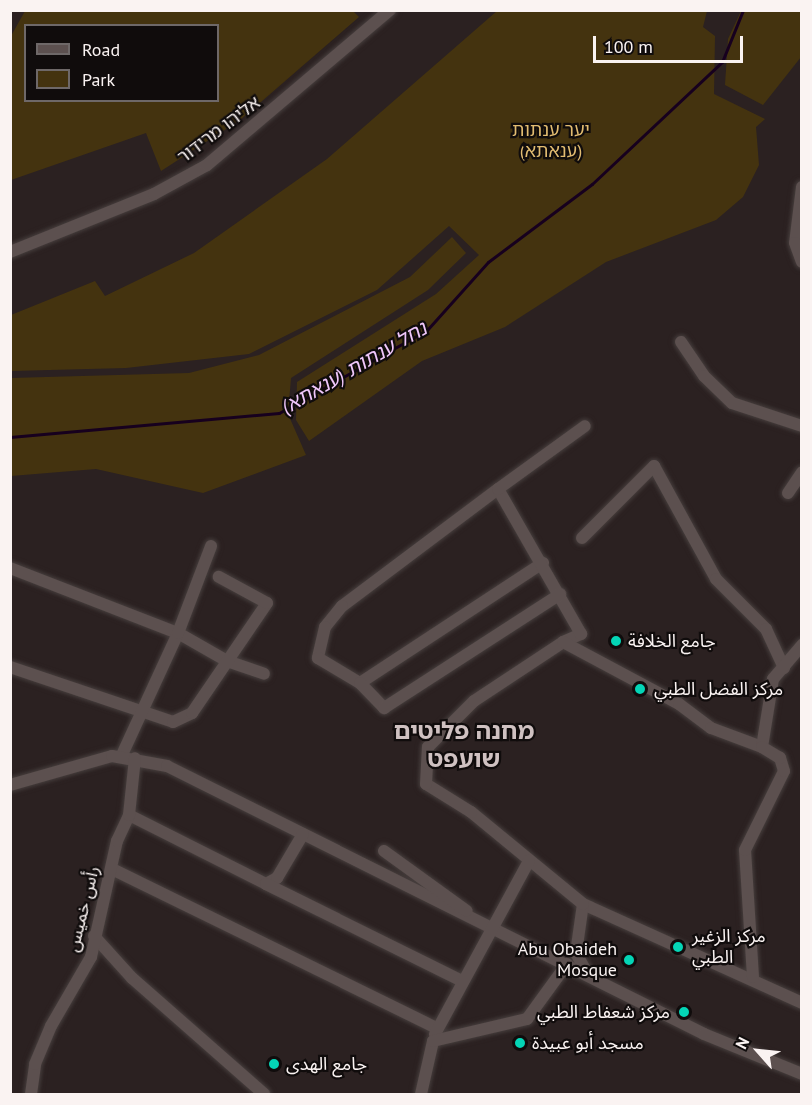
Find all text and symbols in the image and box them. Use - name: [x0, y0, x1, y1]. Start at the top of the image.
- legend: [24, 24, 219, 102]
- scale bar: [596, 24, 746, 62]
- text: 100 m: [604, 35, 653, 58]
- text: Road: [82, 38, 120, 61]
- text: Park: [82, 68, 115, 91]
- street label: אליהו מרידור: [173, 92, 265, 168]
- park label: יער ענתות (ענאתא): [512, 120, 590, 162]
- water label: נחל ענתות (ענאתא): [277, 317, 431, 419]
- place label: جامع الخلافة: [628, 630, 716, 652]
- marker: جامع الخلافة: [609, 634, 623, 648]
- place label: مركز الفضل الطبي: [654, 678, 783, 700]
- marker: مركز الفضل الطبي: [631, 680, 649, 698]
- district label: מחנה פליטים שועפט: [394, 717, 534, 773]
- street label: رأس خميس: [62, 864, 104, 954]
- place label: مركز الزغير الطبي: [692, 926, 766, 968]
- marker: مركز الزغير الطبي: [669, 938, 687, 956]
- place label: Abu Obaideh Mosque: [518, 939, 617, 982]
- marker: Abu Obaideh Mosque: [622, 953, 636, 967]
- place label: مركز شعفاط الطبي: [537, 1001, 670, 1023]
- marker: مركز شعفاط الطبي: [675, 1003, 693, 1021]
- north arrow: [728, 1021, 788, 1081]
- place label: مسجد أبو عبيدة: [532, 1032, 644, 1054]
- text: N: [731, 1034, 753, 1052]
- marker: مسجد أبو عبيدة: [513, 1036, 527, 1050]
- place label: جامع الهدى: [286, 1053, 367, 1075]
- marker: جامع الهدى: [267, 1057, 281, 1071]

